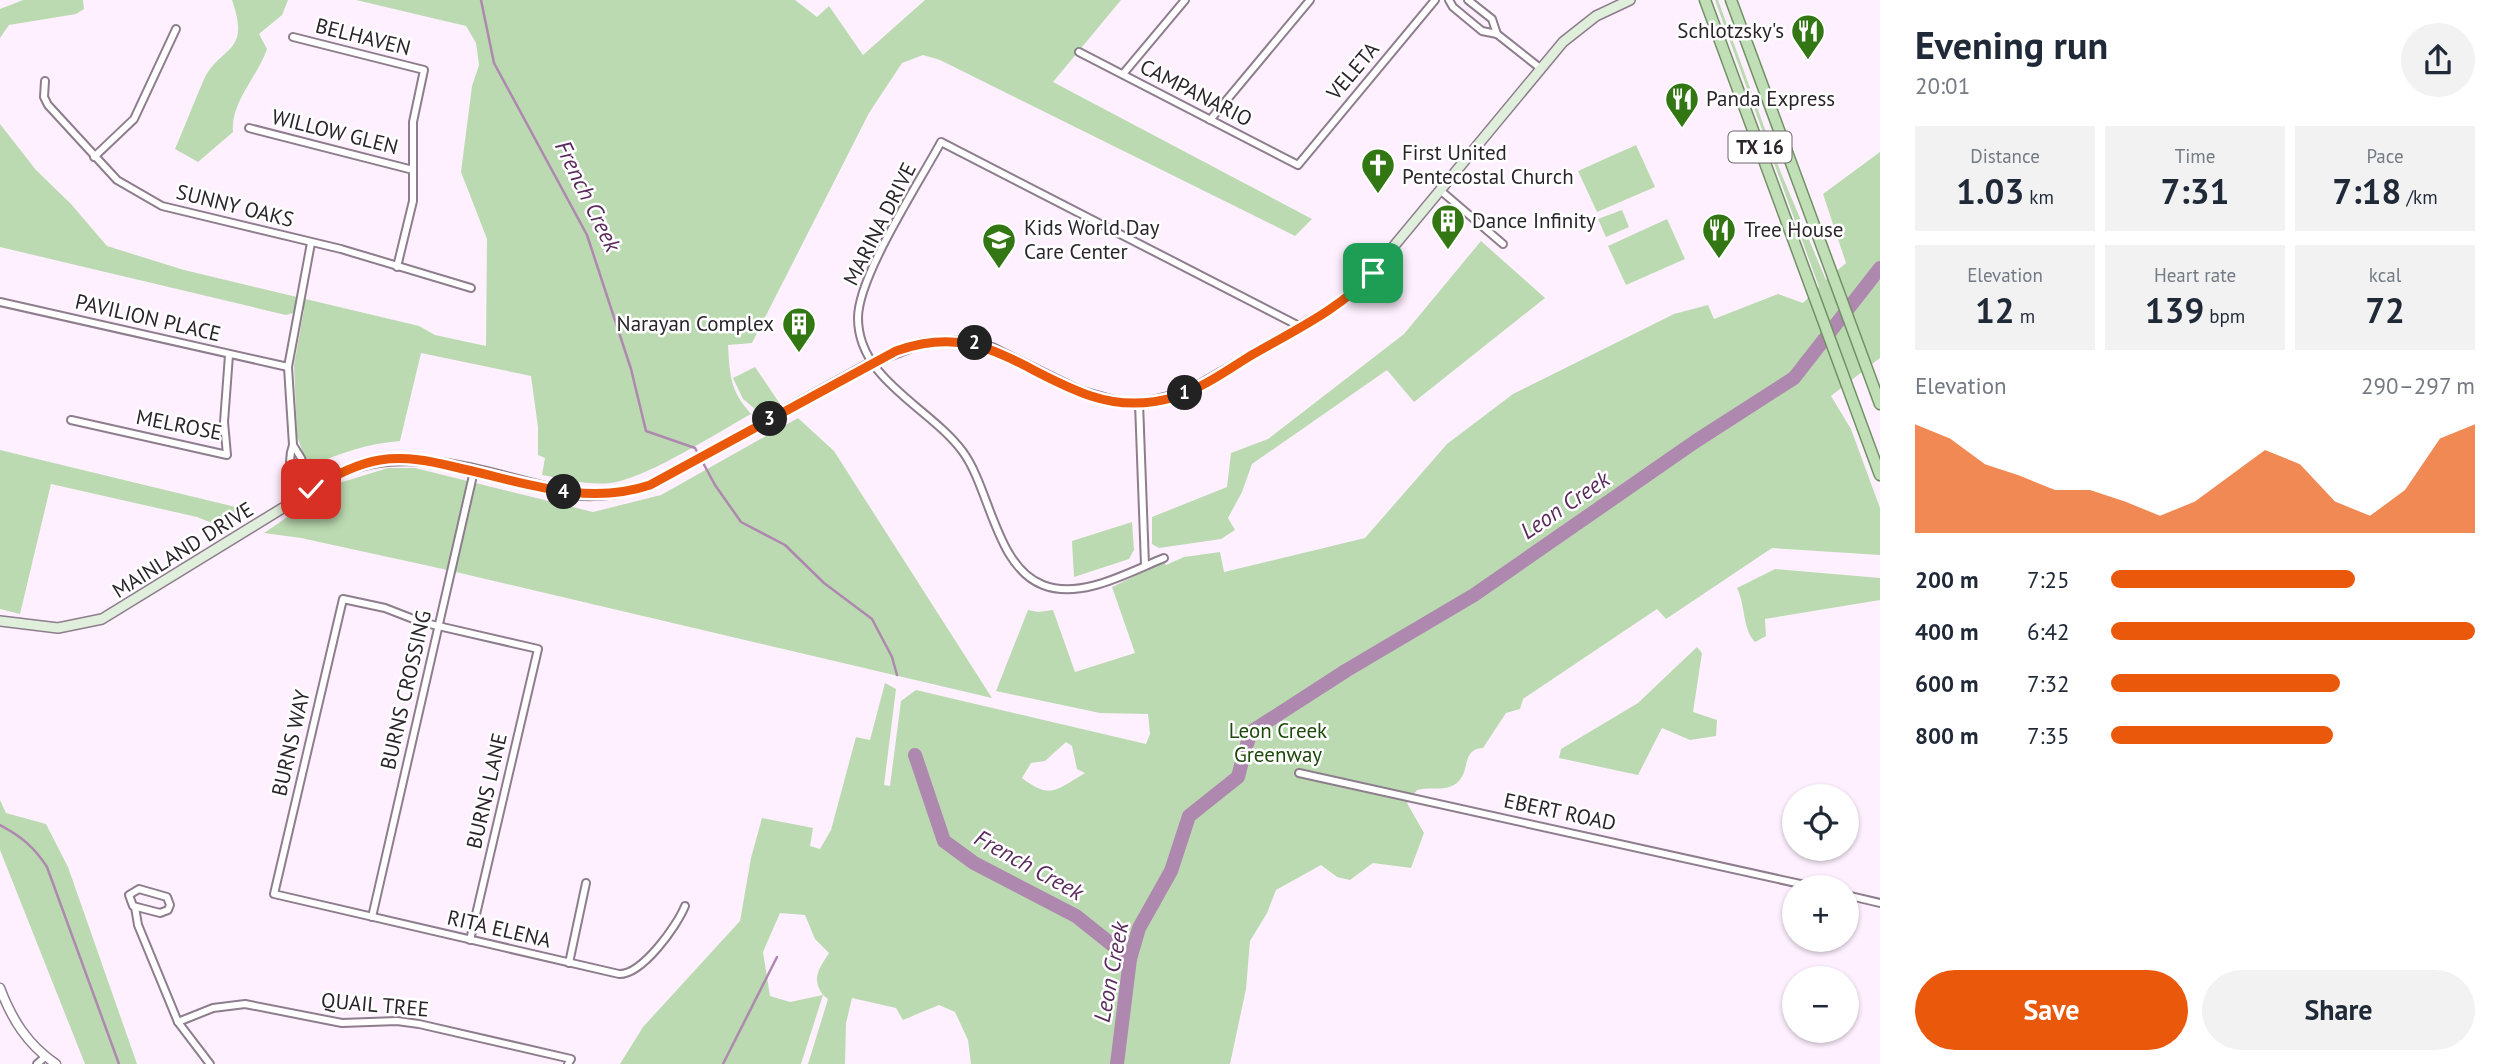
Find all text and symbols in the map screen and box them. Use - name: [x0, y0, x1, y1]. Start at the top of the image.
- street label: BELHAVEN: [313, 12, 414, 61]
- restaurant icon: Schlotzsky's: [1789, 12, 1827, 61]
- place label: Schlotzsky's: [1677, 17, 1784, 44]
- text: Evening run: [1915, 20, 2108, 69]
- button: share: [2401, 23, 2475, 97]
- street label: VELETA: [1320, 35, 1385, 106]
- street label: CAMPANARIO: [1136, 53, 1257, 132]
- text: 20:01: [1915, 71, 1970, 100]
- restaurant icon: Panda Express: [1663, 80, 1701, 129]
- place label: Panda Express: [1706, 85, 1835, 112]
- street label: WILLOW GLEN: [269, 103, 401, 160]
- road number: TX 16: [1728, 132, 1792, 162]
- water label: French Creek: [549, 135, 629, 258]
- place label: First United Pentecostal Church: [1402, 139, 1574, 190]
- text: Distance: [1970, 144, 2040, 168]
- text: Time: [2175, 144, 2215, 168]
- text: Pace: [2366, 144, 2404, 168]
- church icon: First United Pentecostal Church: [1359, 146, 1397, 195]
- street label: MARINA DRIVE: [837, 158, 922, 290]
- text: 1.03: [1956, 168, 2024, 214]
- text: 7:31: [2161, 168, 2229, 214]
- text: 7:18: [2332, 168, 2401, 214]
- street label: SUNNY OAKS: [174, 178, 297, 233]
- text: km: [2024, 185, 2054, 209]
- text: /km: [2401, 185, 2438, 209]
- building icon: Dance Infinity: [1429, 202, 1467, 251]
- place label: Dance Infinity: [1472, 207, 1596, 234]
- restaurant icon: Tree House: [1700, 211, 1738, 260]
- place label: Kids World Day Care Center: [1024, 214, 1160, 265]
- place label: Tree House: [1744, 216, 1844, 243]
- school or university icon: Kids World Day Care Center: [980, 221, 1018, 270]
- pin: [1343, 243, 1403, 303]
- icon: arrive: [1354, 254, 1392, 292]
- text: Elevation: [1967, 263, 2043, 287]
- text: Heart rate: [2154, 263, 2236, 287]
- text: kcal: [2369, 263, 2401, 287]
- text: 12: [1975, 287, 2015, 333]
- text: 139: [2145, 287, 2204, 333]
- text: 72: [2365, 287, 2405, 333]
- street label: PAVILION PLACE: [73, 288, 224, 347]
- text: m: [2015, 304, 2035, 328]
- text: bpm: [2204, 304, 2245, 328]
- building icon: Narayan Complex: [780, 305, 818, 354]
- place label: Narayan Complex: [617, 310, 774, 337]
- pin: 2: [958, 326, 992, 360]
- text: 2: [969, 330, 980, 354]
- text: Elevation: [1915, 371, 2007, 400]
- text: 290–297 m: [2361, 371, 2475, 400]
- pin: 1: [1168, 376, 1202, 410]
- text: 1: [1179, 380, 1190, 404]
- pin: 3: [752, 402, 788, 436]
- street label: MELROSE: [134, 403, 224, 446]
- text: 3: [764, 406, 775, 430]
- pin: [281, 459, 341, 519]
- water label: Leon Creek: [1514, 463, 1616, 545]
- icon: check: [292, 470, 330, 508]
- pin: 4: [546, 475, 582, 510]
- text: 4: [558, 479, 569, 503]
- street label: MAINLAND DRIVE: [107, 495, 258, 604]
- text: 200 m: [1915, 565, 1978, 594]
- text: 7:25: [2027, 565, 2070, 594]
- street label: BURNS CROSSING: [374, 608, 437, 772]
- text: 400 m: [1915, 617, 1978, 646]
- text: 6:42: [2027, 617, 2070, 646]
- text: 600 m: [1915, 669, 1978, 698]
- text: 7:32: [2027, 669, 2070, 698]
- street label: BURNS WAY: [265, 687, 316, 799]
- park label: Leon Creek Greenway: [1229, 717, 1327, 768]
- text: 800 m: [1915, 721, 1978, 750]
- text: 7:35: [2027, 721, 2070, 750]
- street label: BURNS LANE: [460, 730, 513, 851]
- map controls: [1782, 784, 1859, 1043]
- button: locate: [1782, 784, 1859, 861]
- street label: EBERT ROAD: [1502, 786, 1619, 837]
- water label: French Creek: [970, 823, 1090, 907]
- button: +: [1782, 875, 1859, 952]
- street label: RITA ELENA: [445, 903, 554, 954]
- water label: Leon Creek: [1087, 918, 1135, 1025]
- button: −: [1782, 966, 1859, 1043]
- button: Save: [1915, 970, 2188, 1050]
- button: Share: [2202, 970, 2475, 1050]
- street label: QUAIL TREE: [320, 986, 430, 1023]

